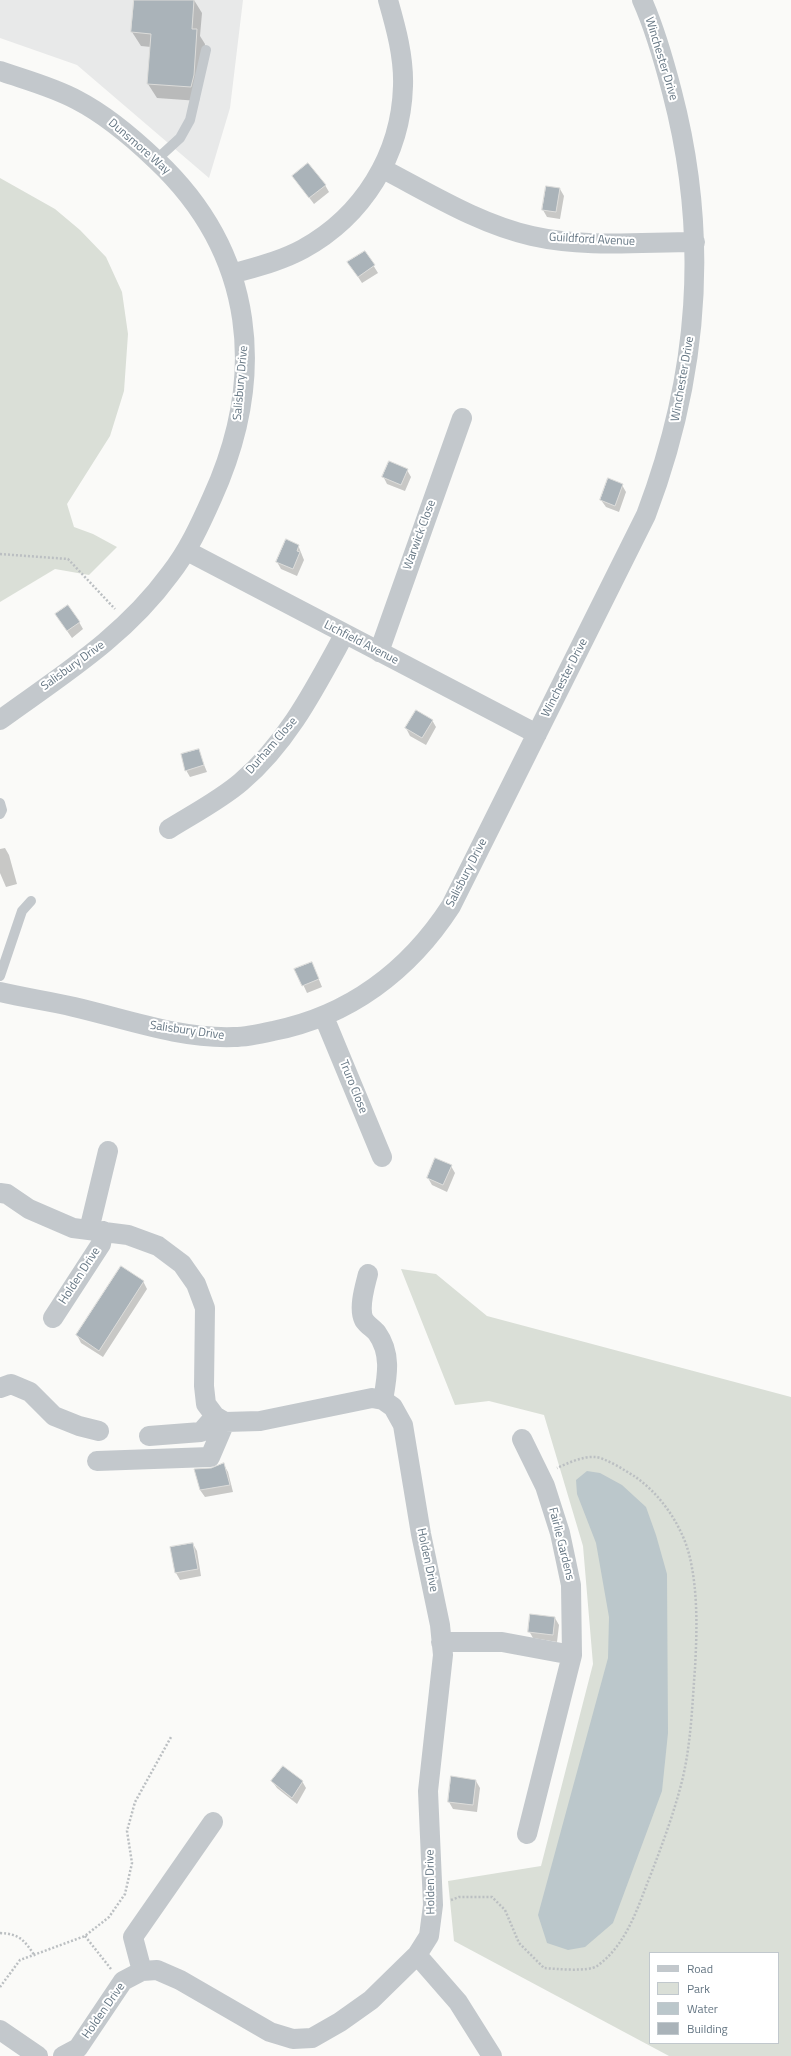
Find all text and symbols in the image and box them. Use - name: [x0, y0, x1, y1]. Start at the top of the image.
- street label: Winchester Drive: [641, 16, 681, 102]
- street label: Dunsmore Way: [105, 116, 173, 178]
- street label: Guildford Avenue: [549, 231, 635, 249]
- street label: Winchester Drive: [668, 335, 698, 423]
- street label: Salisbury Drive: [231, 345, 251, 421]
- street label: Warwick Close: [401, 498, 439, 572]
- street label: Lichfield Avenue: [321, 618, 401, 668]
- street label: Winchester Drive: [539, 636, 591, 720]
- street label: Salisbury Drive: [38, 638, 108, 694]
- street label: Durham Close: [243, 715, 301, 777]
- street label: Salisbury Drive: [444, 836, 490, 910]
- street label: Salisbury Drive: [149, 1019, 225, 1043]
- street label: Truro Close: [336, 1058, 370, 1116]
- street label: Holden Drive: [56, 1245, 104, 1307]
- street label: Fairlie Gardens: [545, 1506, 577, 1582]
- street label: Holden Drive: [413, 1527, 441, 1593]
- street label: Holden Drive: [423, 1849, 439, 1915]
- legend: [649, 1952, 779, 2044]
- text: Road: [687, 1959, 713, 1978]
- text: Park: [687, 1979, 710, 1998]
- street label: Holden Drive: [79, 1980, 129, 2042]
- text: Water: [687, 1999, 718, 2018]
- text: Building: [687, 2019, 728, 2038]

